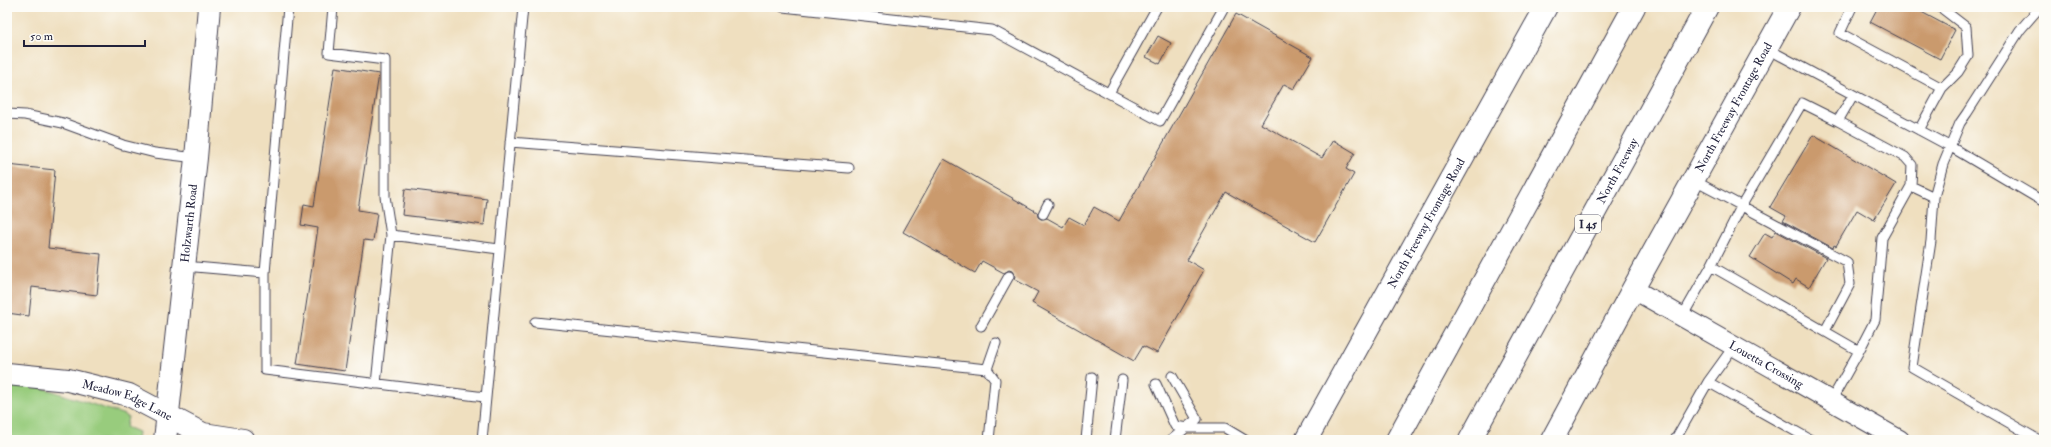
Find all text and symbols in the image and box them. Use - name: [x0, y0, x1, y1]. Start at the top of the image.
- scale bar: [24, 22, 145, 48]
- text: 50 m: [30, 29, 54, 44]
- street label: North Freeway Frontage Road: [1692, 40, 1775, 175]
- street label: North Freeway: [1593, 135, 1642, 206]
- street label: North Freeway Frontage Road: [1384, 155, 1468, 291]
- street label: Holzwarth Road: [177, 183, 201, 263]
- road number: I 45: [1575, 215, 1601, 233]
- street label: Louetta Crossing: [1726, 337, 1807, 392]
- street label: Meadow Edge Lane: [81, 376, 175, 424]

